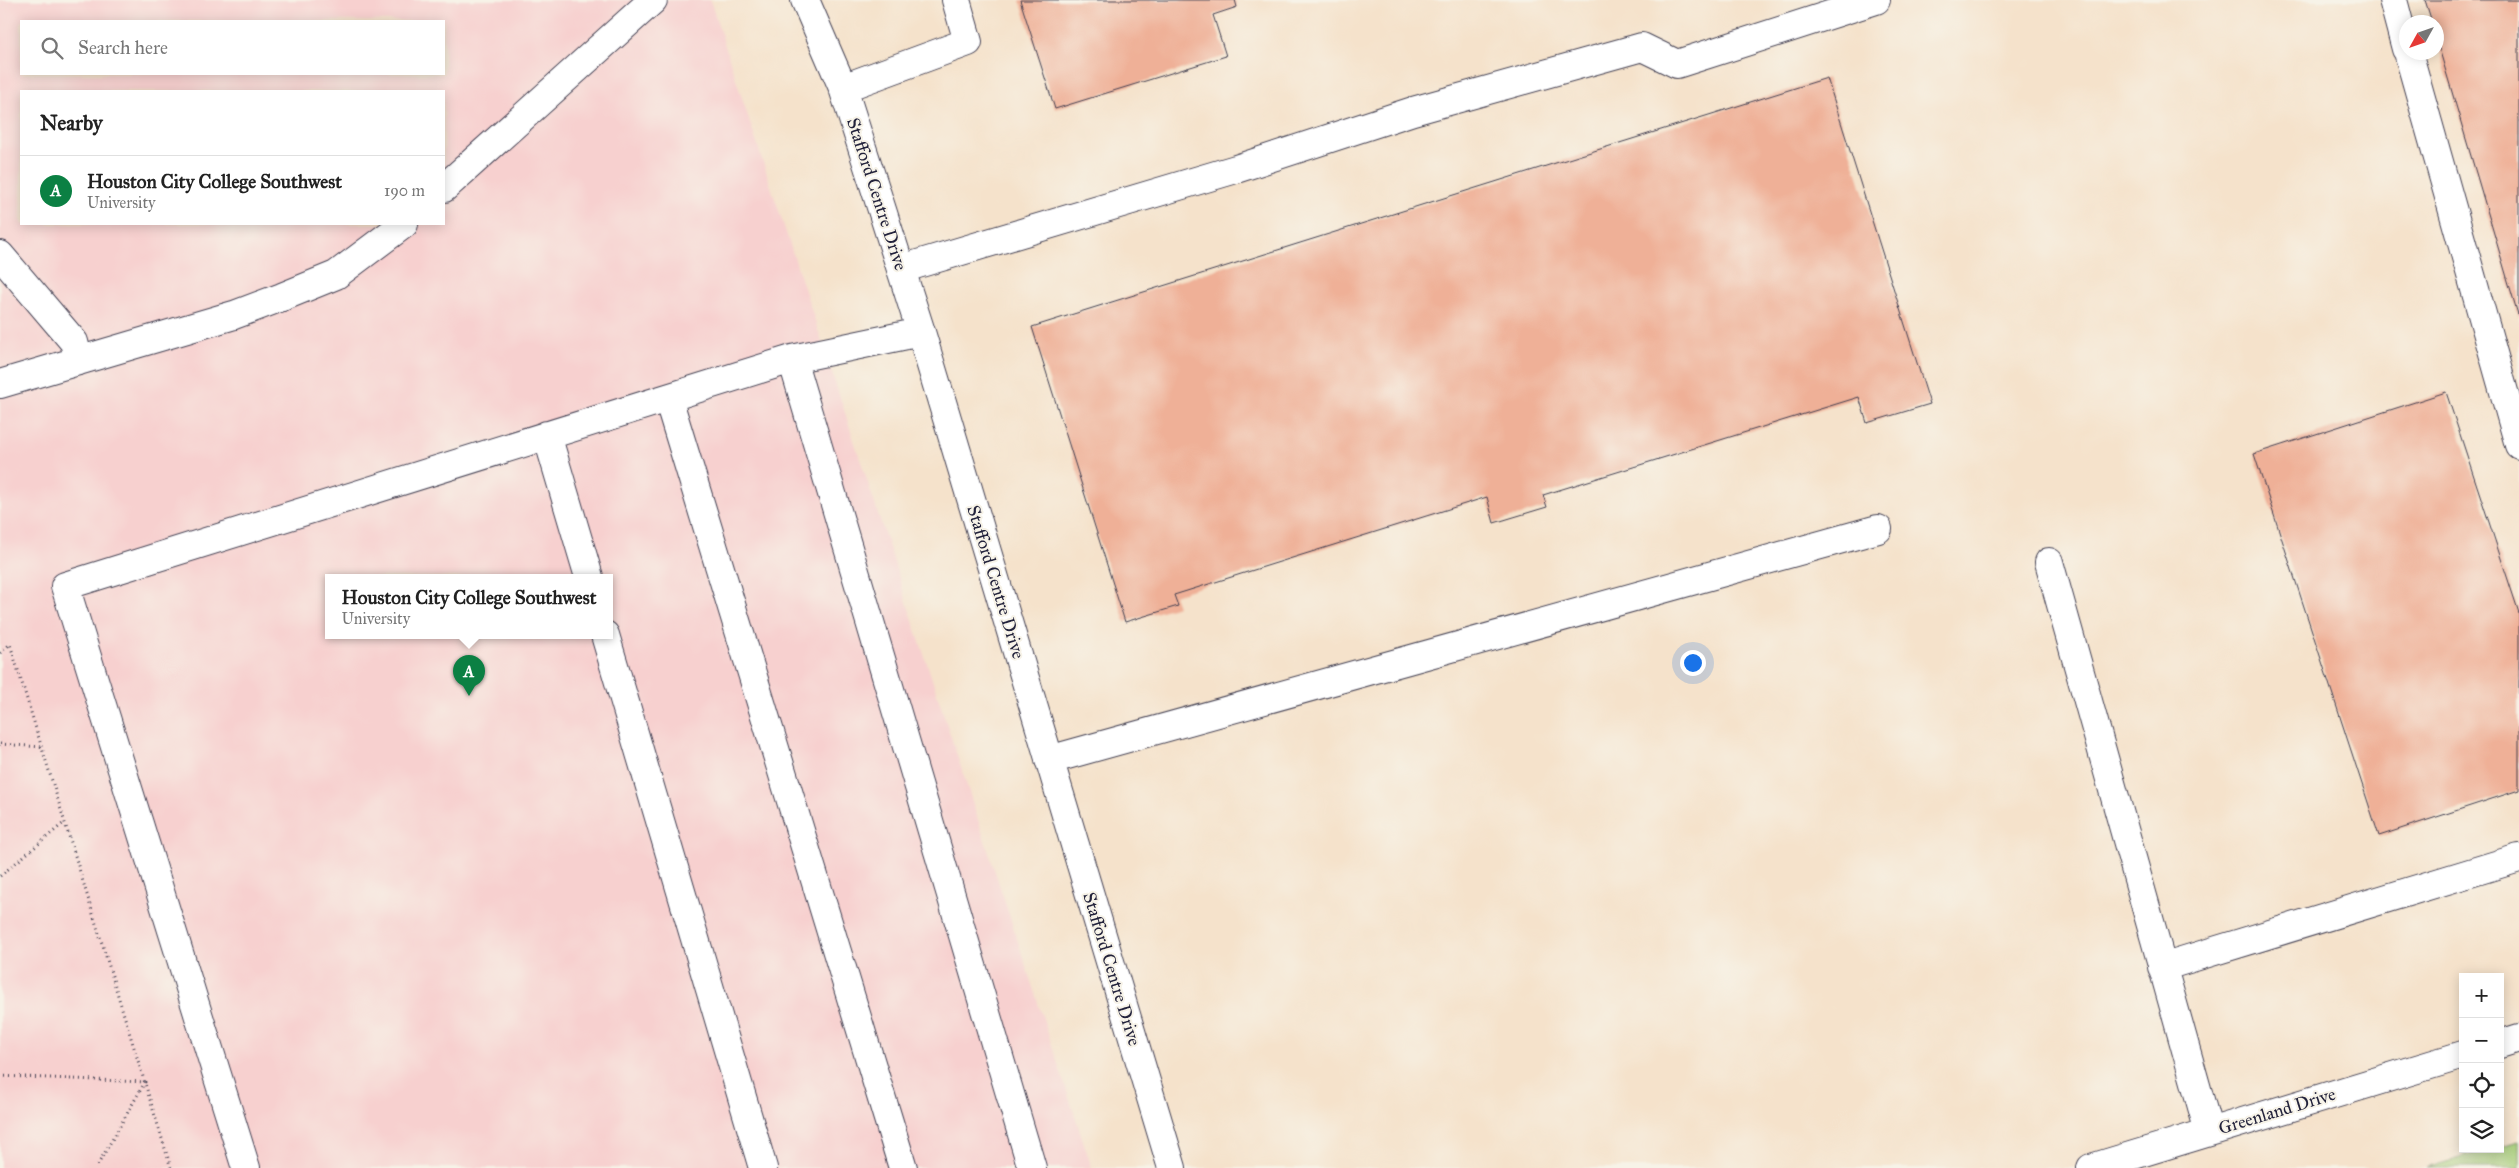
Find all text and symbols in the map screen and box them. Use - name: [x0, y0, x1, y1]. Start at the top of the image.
- north arrow: [2399, 15, 2444, 60]
- search box: [20, 20, 445, 75]
- icon: search: [38, 34, 66, 62]
- text: Search here: [78, 36, 168, 59]
- text: Nearby: [40, 110, 103, 136]
- street label: Stafford Centre Drive: [842, 115, 912, 273]
- text: Houston City College Southwest: [87, 170, 342, 193]
- text: A: [51, 181, 61, 200]
- text: 190 m: [384, 181, 425, 200]
- text: University: [87, 193, 156, 212]
- street label: Stafford Centre Drive: [962, 503, 1030, 661]
- popup: [325, 574, 613, 639]
- text: Houston City College Southwest: [342, 586, 596, 609]
- text: University: [342, 609, 410, 628]
- your location: [1680, 650, 1706, 676]
- pin: A: [453, 655, 485, 696]
- street label: Stafford Centre Drive: [1078, 890, 1146, 1048]
- map controls: [2459, 973, 2504, 1153]
- button: +: [2459, 973, 2504, 1018]
- button: −: [2459, 1018, 2504, 1063]
- button: locate: [2459, 1063, 2504, 1108]
- street label: Greenland Drive: [2216, 1083, 2338, 1139]
- button: layers: [2459, 1108, 2504, 1153]

